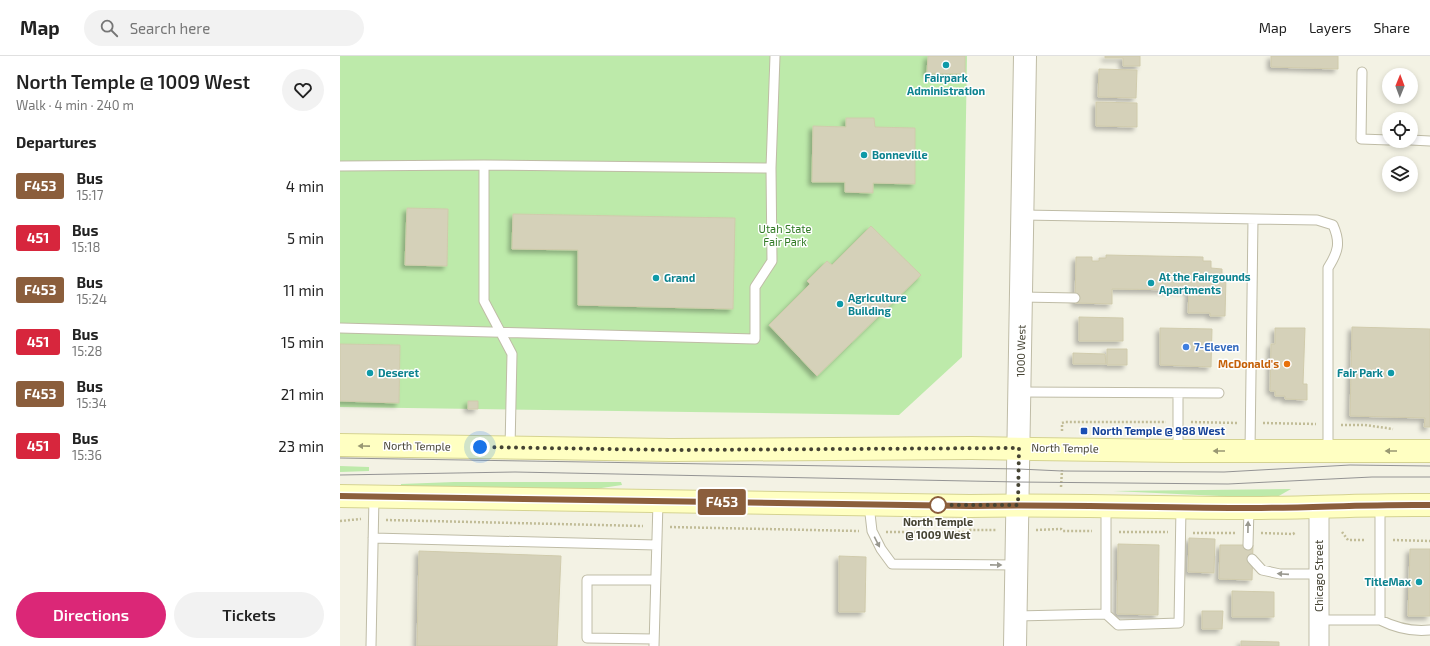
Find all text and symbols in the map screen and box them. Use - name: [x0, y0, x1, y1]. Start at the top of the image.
- search box: [84, 10, 364, 46]
- text: Map: [20, 16, 60, 39]
- icon: search: [98, 17, 120, 39]
- text: Search here: [130, 19, 210, 37]
- text: Map: [1259, 19, 1287, 36]
- text: Layers: [1309, 19, 1351, 36]
- text: Share: [1373, 19, 1410, 36]
- marker: Fairpark Administration: [941, 60, 951, 70]
- north arrow: [1382, 68, 1418, 104]
- map controls: [1382, 68, 1418, 192]
- button: heart: [282, 69, 324, 111]
- text: North Temple @ 1009 West: [16, 70, 250, 93]
- place label: Fairpark Administration: [907, 71, 985, 97]
- text: Walk · 4 min · 240 m: [16, 97, 134, 113]
- button: locate: [1382, 112, 1418, 148]
- text: Departures: [16, 133, 96, 151]
- place label: Bonneville: [872, 148, 928, 161]
- marker: Bonneville: [859, 150, 869, 160]
- button: layers: [1382, 156, 1418, 192]
- text: Bus: [76, 169, 103, 187]
- text: F453: [24, 177, 56, 194]
- text: 4 min: [286, 177, 324, 195]
- text: 15:17: [76, 187, 103, 203]
- text: Bus: [72, 221, 98, 239]
- park label: Utah State Fair Park: [759, 222, 812, 248]
- text: 451: [27, 229, 49, 246]
- text: 5 min: [287, 229, 324, 247]
- text: 15:18: [72, 239, 100, 255]
- place label: At the Fairgounds Apartments: [1159, 270, 1251, 296]
- place label: Grand: [664, 271, 695, 284]
- text: Bus: [76, 273, 103, 291]
- marker: Grand: [651, 273, 661, 283]
- marker: At the Fairgounds Apartments: [1146, 278, 1156, 288]
- text: F453: [24, 281, 56, 298]
- text: 11 min: [283, 281, 324, 299]
- text: 15:24: [76, 291, 107, 307]
- place label: Agriculture Building: [848, 291, 907, 317]
- marker: Agriculture Building: [835, 299, 845, 309]
- text: Bus: [72, 325, 98, 343]
- street label: 1000 West: [1014, 325, 1027, 377]
- text: 451: [27, 333, 49, 350]
- text: 15 min: [281, 333, 324, 351]
- place label: 7-Eleven: [1194, 340, 1239, 353]
- marker: 7-Eleven: [1181, 342, 1191, 352]
- text: 15:28: [72, 343, 102, 359]
- place label: McDonald's: [1218, 357, 1279, 370]
- marker: McDonald's: [1282, 359, 1292, 369]
- place label: Deseret: [378, 366, 420, 379]
- place label: Fair Park: [1337, 366, 1384, 379]
- marker: Deseret: [365, 368, 375, 378]
- marker: Fair Park: [1386, 368, 1396, 378]
- text: Bus: [76, 377, 103, 395]
- text: F453: [24, 385, 56, 402]
- text: 21 min: [281, 385, 324, 403]
- text: 15:34: [76, 395, 107, 411]
- place label: North Temple @ 988 West: [1092, 424, 1225, 437]
- marker: North Temple @ 988 West: [1079, 426, 1089, 436]
- text: Bus: [72, 429, 98, 447]
- text: 451: [27, 437, 49, 454]
- text: 23 min: [278, 437, 324, 455]
- your location: [470, 437, 490, 457]
- street label: North Temple: [383, 438, 451, 453]
- street label: North Temple: [1031, 440, 1099, 455]
- one-way arrow: [358, 442, 370, 449]
- text: 15:36: [72, 447, 102, 463]
- one-way arrow: [1212, 448, 1225, 454]
- one-way arrow: [1384, 448, 1397, 454]
- line badge: F453: [694, 489, 750, 515]
- text: F453: [706, 493, 738, 510]
- marker: North Temple @ 1009 West: [929, 496, 947, 514]
- place label: North Temple @ 1009 West: [903, 515, 973, 541]
- one-way arrow: [1245, 520, 1251, 533]
- one-way arrow: [874, 536, 880, 548]
- street label: Chicago Street: [1312, 540, 1325, 612]
- one-way arrow: [990, 562, 1003, 568]
- one-way arrow: [1277, 570, 1289, 577]
- place label: TitleMax: [1364, 575, 1412, 588]
- marker: TitleMax: [1414, 577, 1424, 587]
- button: Directions: [16, 592, 166, 638]
- button: Tickets: [174, 592, 324, 638]

